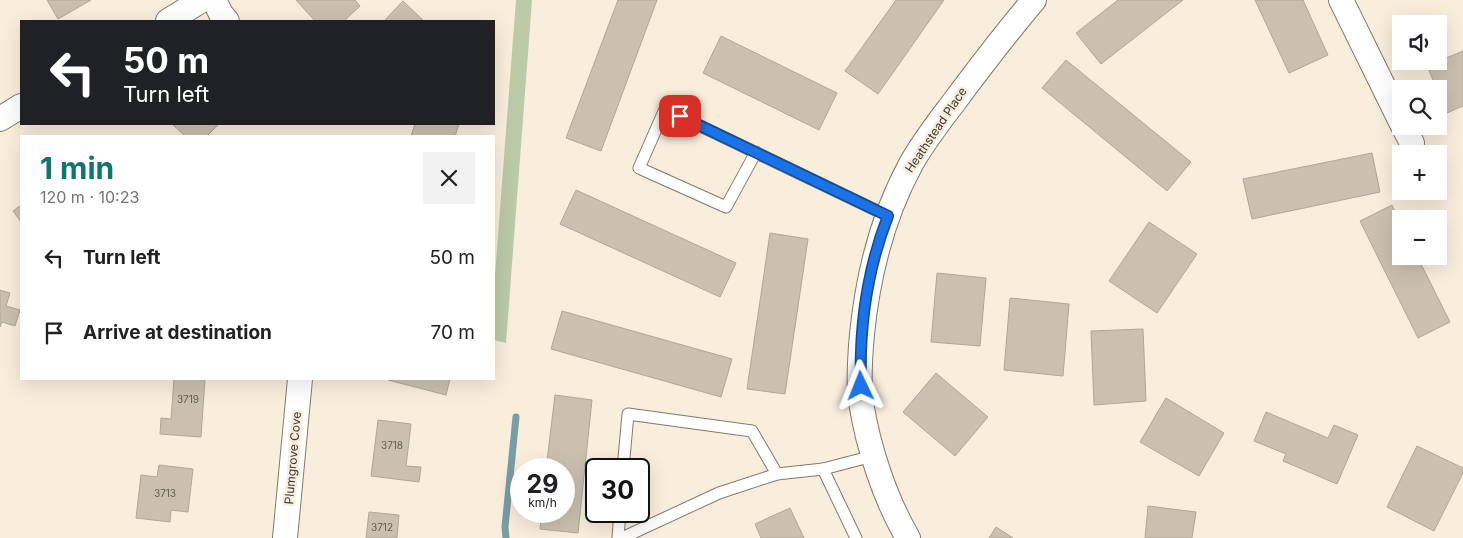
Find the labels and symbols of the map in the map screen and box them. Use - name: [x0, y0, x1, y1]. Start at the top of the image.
- street label: Heathstead Place: [901, 84, 970, 175]
- pin: [659, 95, 701, 137]
- position arrow: [834, 359, 886, 411]
- house number: 3719: [177, 393, 199, 405]
- street label: Plumgrove Cove: [281, 411, 304, 505]
- house number: 3718: [381, 439, 403, 451]
- speed limit sign: 30: [585, 458, 650, 523]
- house number: 3713: [154, 487, 176, 499]
- house number: 3712: [371, 521, 393, 533]

